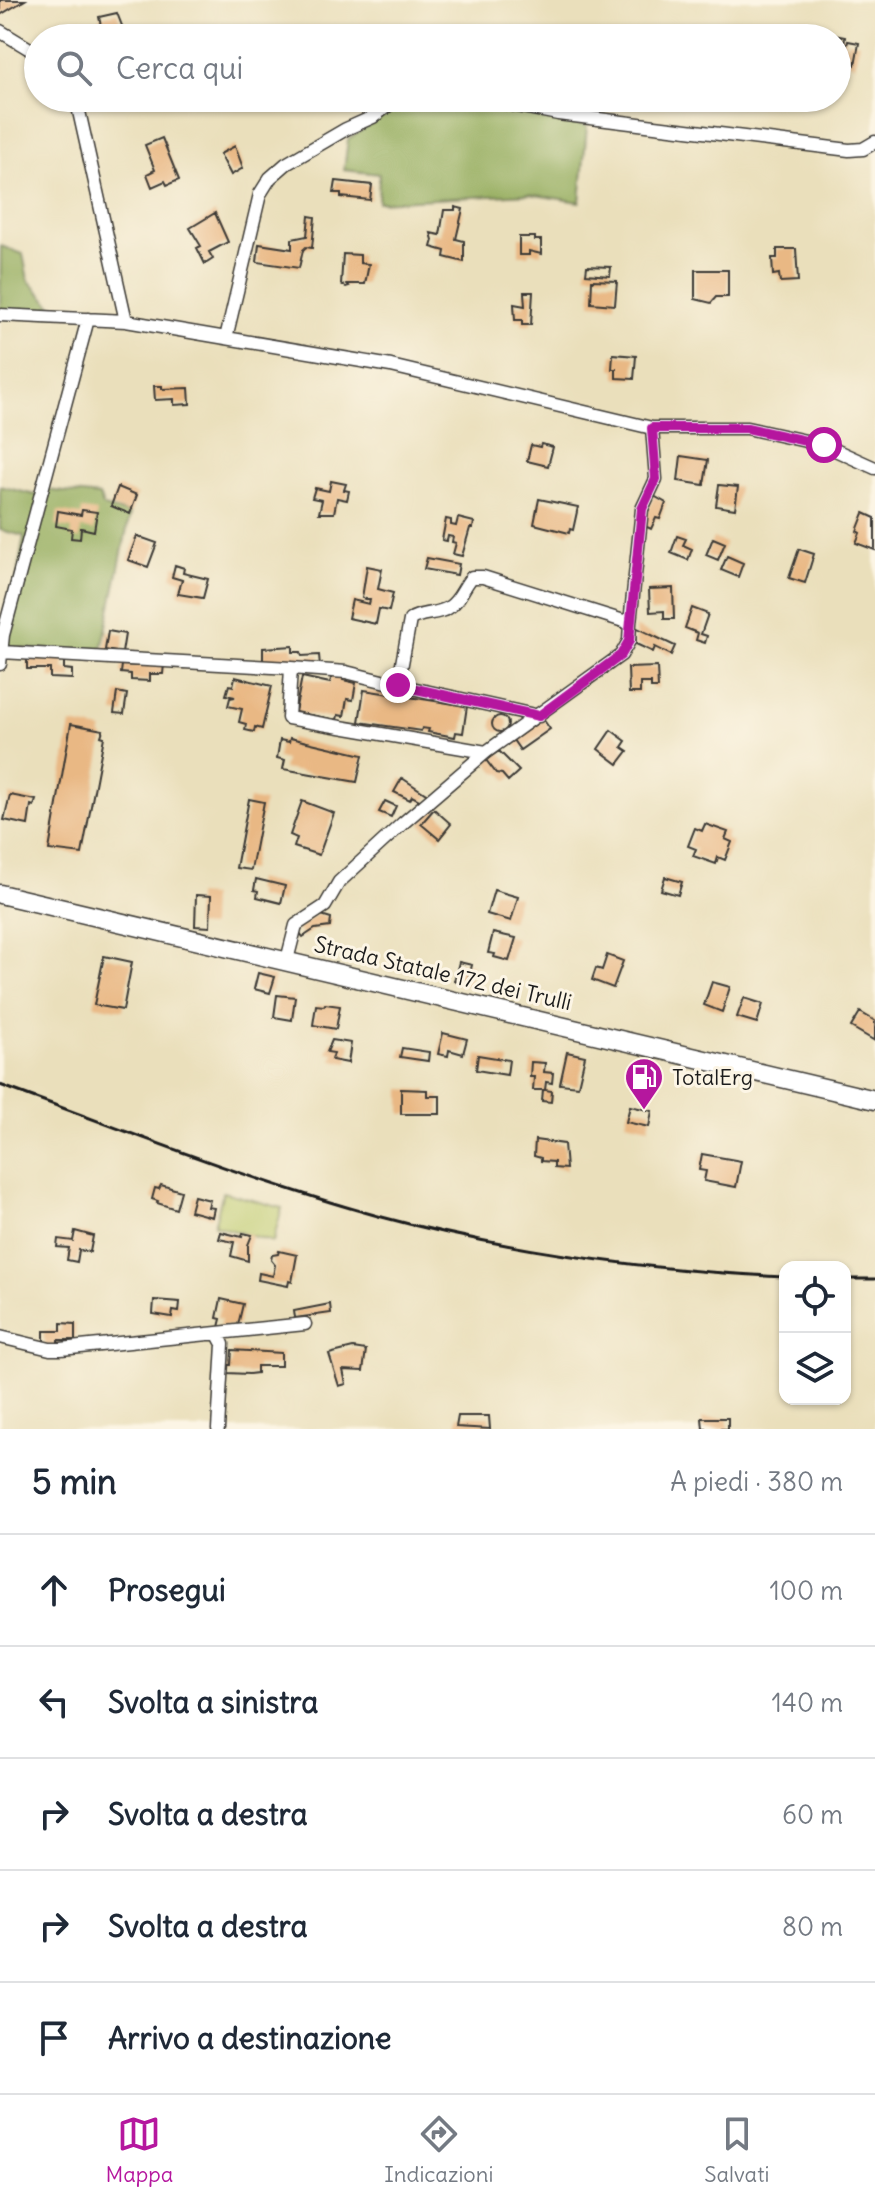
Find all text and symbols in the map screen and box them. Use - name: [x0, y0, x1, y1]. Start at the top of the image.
- search box: [24, 24, 851, 112]
- icon: search: [52, 46, 96, 90]
- text: Cerca qui: [116, 49, 243, 87]
- route start: [806, 427, 842, 463]
- route end: [380, 667, 416, 703]
- street label: Strada Statale 172 dei Trulli: [312, 930, 574, 1016]
- fuel station icon: TotalErg: [623, 1056, 665, 1111]
- place label: TotalErg: [672, 1063, 753, 1091]
- map controls: [779, 1261, 851, 1405]
- button: locate: [779, 1261, 851, 1333]
- button: layers: [779, 1333, 851, 1405]
- text: 5 min: [32, 1460, 117, 1503]
- text: A piedi · 380 m: [670, 1465, 843, 1498]
- icon: ahead: [32, 1568, 76, 1612]
- text: Prosegui: [108, 1571, 226, 1609]
- text: 100 m: [769, 1574, 843, 1607]
- icon: left: [32, 1680, 76, 1724]
- text: Svolta a sinistra: [108, 1683, 318, 1721]
- text: 140 m: [772, 1686, 843, 1719]
- icon: right: [32, 1792, 76, 1836]
- text: Svolta a destra: [108, 1795, 308, 1833]
- text: 60 m: [782, 1798, 843, 1831]
- icon: right: [32, 1904, 76, 1948]
- text: Svolta a destra: [108, 1907, 308, 1945]
- text: 80 m: [782, 1910, 843, 1943]
- icon: arrive: [32, 2016, 76, 2060]
- text: Arrivo a destinazione: [108, 2019, 391, 2057]
- tab: Mappa: [105, 2112, 173, 2188]
- tab: Indicazioni: [384, 2112, 493, 2188]
- tab: Salvati: [704, 2112, 770, 2188]

